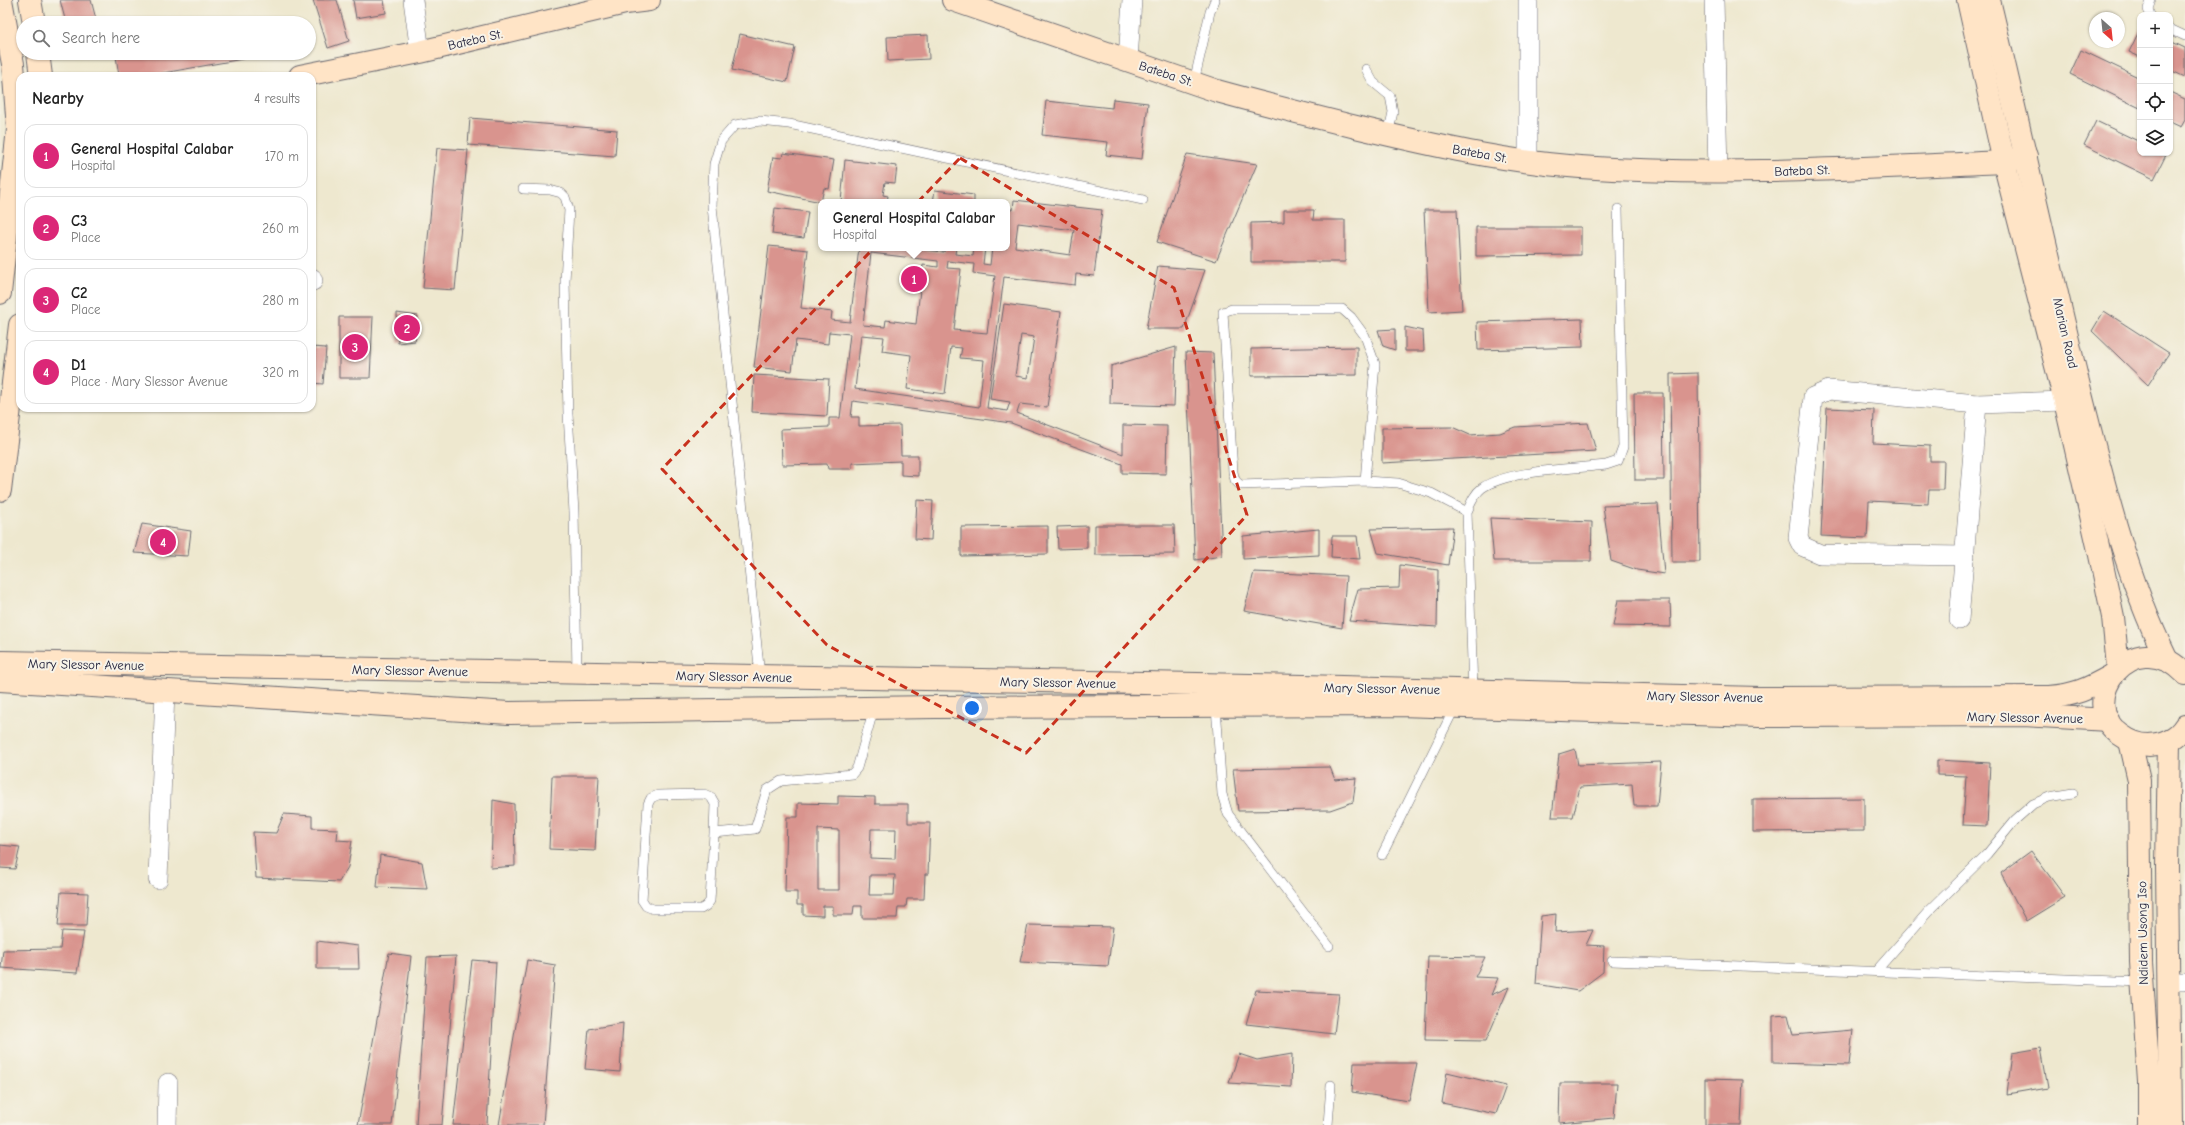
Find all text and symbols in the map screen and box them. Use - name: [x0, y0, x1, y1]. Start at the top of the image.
- north arrow: [2089, 12, 2125, 48]
- map controls: [2137, 12, 2173, 156]
- button: +: [2137, 12, 2173, 48]
- search box: [16, 16, 316, 60]
- street label: Bateba St.: [446, 26, 504, 53]
- icon: search: [30, 27, 52, 49]
- text: Search here: [62, 29, 140, 47]
- button: −: [2137, 48, 2173, 84]
- street label: Bateba St.: [1137, 58, 1195, 89]
- button: locate: [2137, 84, 2173, 120]
- text: Nearby: [32, 89, 83, 108]
- text: 4 results: [254, 91, 300, 106]
- button: layers: [2137, 120, 2173, 156]
- text: General Hospital Calabar: [71, 140, 233, 158]
- street label: Bateba St.: [1451, 141, 1509, 166]
- text: 1: [43, 149, 49, 164]
- text: 170 m: [265, 149, 299, 164]
- text: Hospital: [71, 158, 115, 173]
- street label: Bateba St.: [1774, 162, 1830, 179]
- popup: [818, 199, 1010, 251]
- text: General Hospital Calabar: [833, 209, 995, 227]
- text: C3: [71, 212, 87, 230]
- text: 2: [43, 221, 49, 236]
- text: 260 m: [262, 221, 299, 236]
- text: Hospital: [833, 227, 877, 242]
- text: Place: [71, 230, 101, 245]
- pin: 1: [901, 264, 927, 294]
- text: C2: [71, 284, 88, 302]
- text: 3: [43, 293, 49, 308]
- text: 280 m: [262, 293, 299, 308]
- street label: Marian Road: [2050, 296, 2081, 370]
- text: Place: [71, 302, 101, 317]
- pin: 2: [394, 313, 420, 343]
- pin: 3: [342, 332, 368, 362]
- text: D1: [71, 356, 86, 374]
- text: 4: [43, 365, 49, 380]
- text: 320 m: [263, 365, 299, 380]
- text: Place · Mary Slessor Avenue: [71, 374, 228, 389]
- pin: 4: [150, 527, 176, 557]
- street label: Mary Slessor Avenue: [28, 656, 145, 673]
- street label: Mary Slessor Avenue: [352, 662, 469, 679]
- street label: Mary Slessor Avenue: [676, 668, 793, 685]
- street label: Mary Slessor Avenue: [1000, 674, 1117, 691]
- street label: Mary Slessor Avenue: [1324, 680, 1441, 697]
- street label: Mary Slessor Avenue: [1647, 688, 1764, 705]
- your location: [962, 698, 982, 718]
- street label: Mary Slessor Avenue: [1967, 709, 2084, 726]
- street label: Ndidem Usong Iso: [2134, 881, 2151, 985]

